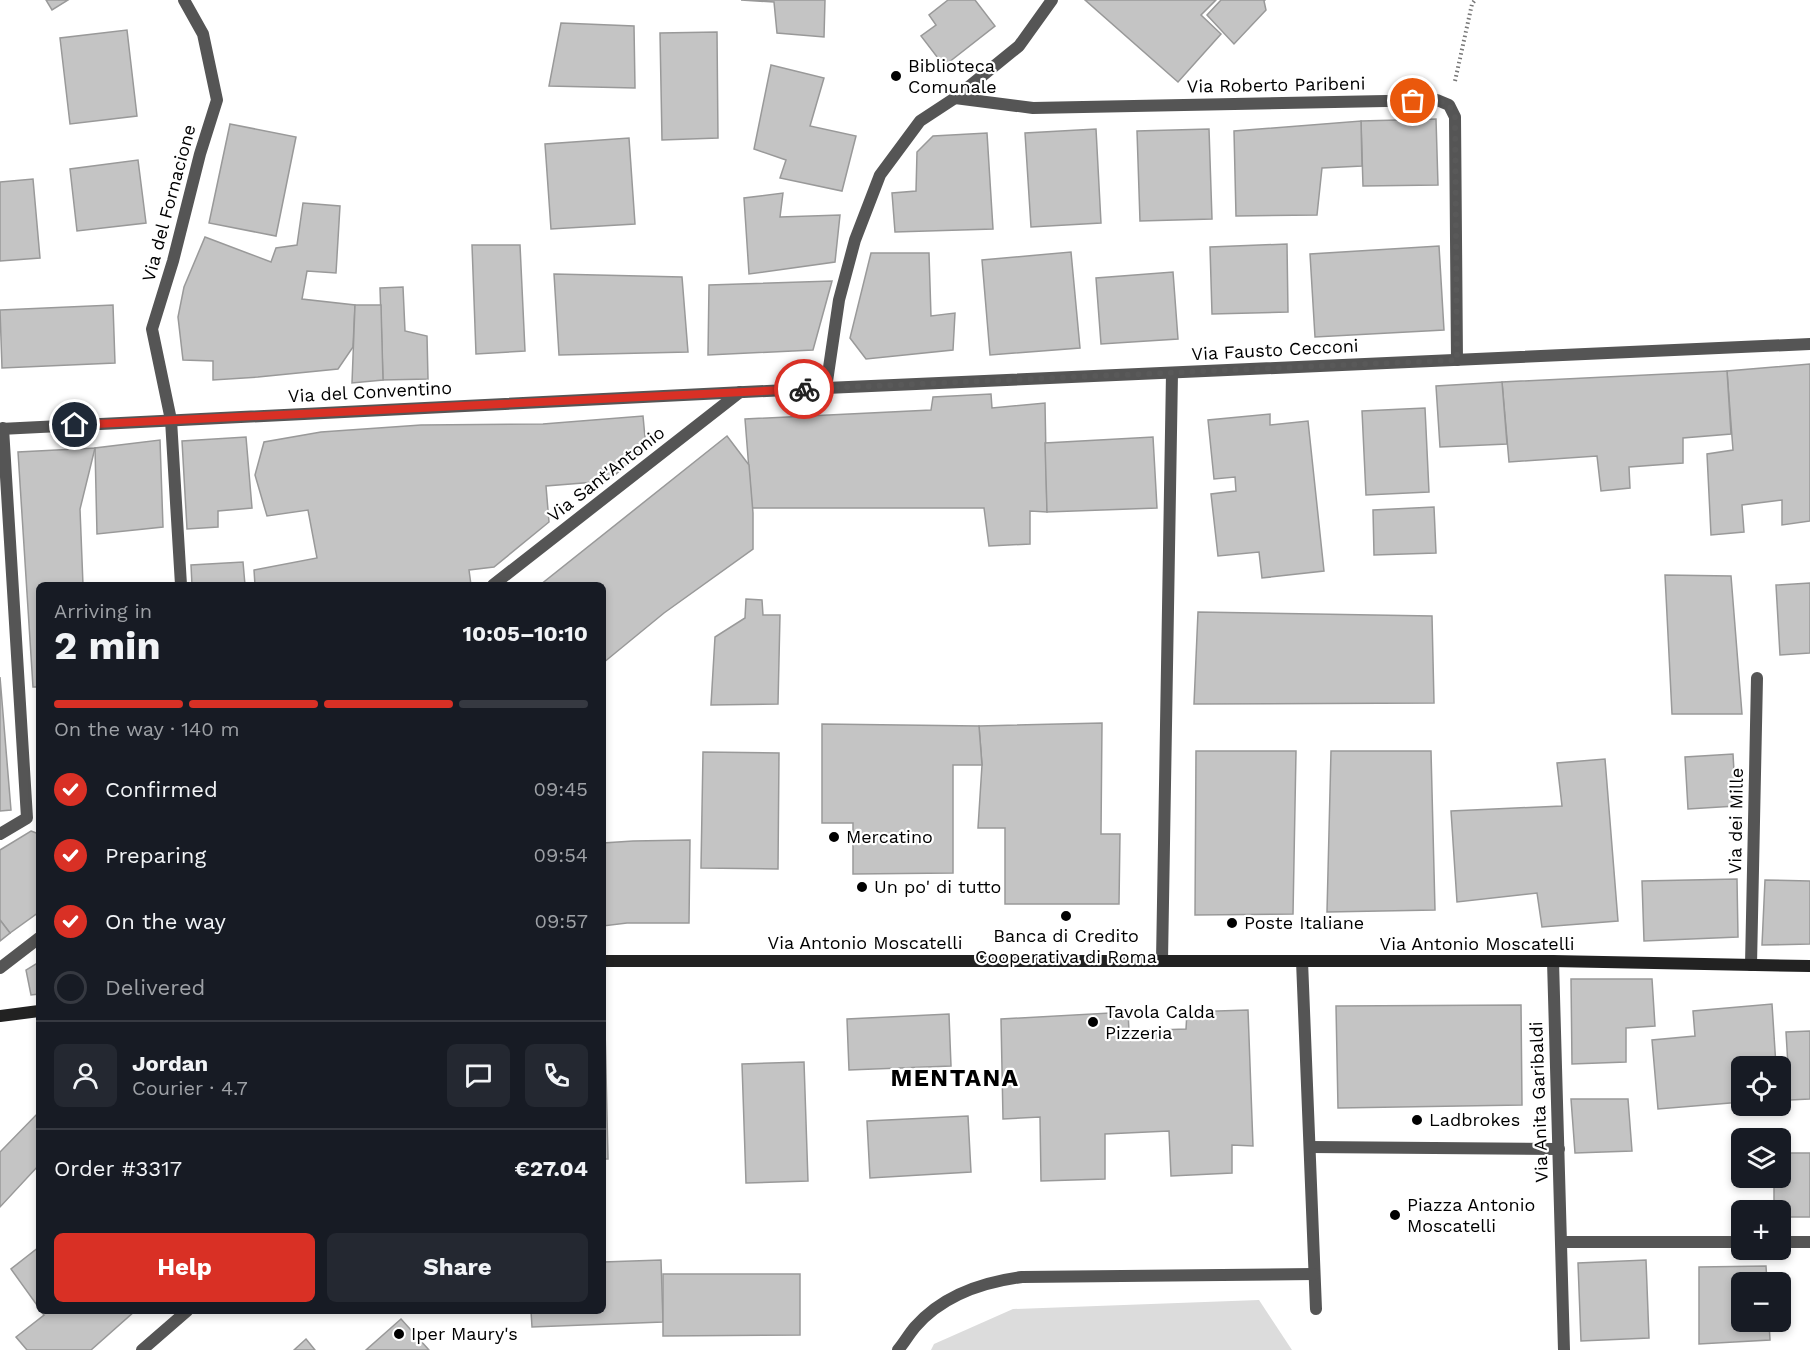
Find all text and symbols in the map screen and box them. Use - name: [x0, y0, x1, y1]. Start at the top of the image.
- place label: Biblioteca Comunale: [908, 55, 997, 97]
- marker: Biblioteca Comunale: [889, 69, 903, 83]
- street label: Via Roberto Paribeni: [1186, 72, 1366, 97]
- pin: [1387, 75, 1438, 126]
- icon: bag: [1396, 84, 1429, 117]
- street label: Via del Fornacione: [137, 122, 200, 284]
- street label: Via Fausto Cecconi: [1191, 335, 1359, 364]
- courier: [774, 359, 834, 419]
- icon: bike: [788, 373, 821, 406]
- street label: Via del Conventino: [287, 377, 452, 406]
- pin: [49, 399, 100, 450]
- icon: home: [58, 408, 91, 441]
- street label: Via Sant'Antonio: [543, 421, 668, 526]
- text: Arriving in: [54, 599, 152, 623]
- text: 10:05–10:10: [463, 621, 588, 646]
- text: 2 min: [54, 623, 161, 668]
- text: On the way · 140 m: [54, 717, 240, 741]
- street label: Via dei Mille: [1724, 768, 1747, 874]
- icon: check: [54, 773, 87, 806]
- text: Confirmed: [105, 777, 218, 802]
- text: 09:45: [533, 777, 588, 801]
- place label: Mercatino: [846, 826, 933, 847]
- marker: Mercatino: [827, 830, 841, 844]
- icon: check: [54, 839, 87, 872]
- text: Preparing: [105, 843, 206, 868]
- text: 09:54: [533, 843, 588, 867]
- place label: Un po' di tutto: [874, 876, 1001, 897]
- marker: Un po' di tutto: [855, 880, 869, 894]
- icon: check: [54, 905, 87, 938]
- text: On the way: [105, 909, 226, 934]
- text: 09:57: [534, 909, 588, 933]
- marker: Banca di Credito Cooperativa di Roma: [1059, 909, 1073, 923]
- place label: Poste Italiane: [1244, 912, 1364, 933]
- marker: Poste Italiane: [1225, 916, 1239, 930]
- place label: Banca di Credito Cooperativa di Roma: [975, 925, 1157, 967]
- street label: Via Antonio Moscatelli: [768, 932, 962, 953]
- street label: Via Antonio Moscatelli: [1380, 933, 1574, 954]
- text: Delivered: [105, 975, 205, 1000]
- place label: Tavola Calda Pizzeria: [1105, 1001, 1215, 1043]
- marker: Tavola Calda Pizzeria: [1086, 1015, 1100, 1029]
- street label: Via Anita Garibaldi: [1525, 1021, 1552, 1183]
- button: person: [54, 1044, 117, 1107]
- button: chat: [447, 1044, 510, 1107]
- button: phone: [525, 1044, 588, 1107]
- text: Jordan: [132, 1051, 208, 1076]
- map controls: [1731, 1056, 1791, 1332]
- button: locate: [1731, 1056, 1791, 1116]
- district label: MENTANA: [890, 1064, 1020, 1092]
- text: Courier · 4.7: [132, 1076, 248, 1100]
- place label: Ladbrokes: [1429, 1109, 1520, 1130]
- marker: Ladbrokes: [1410, 1113, 1424, 1127]
- button: layers: [1731, 1128, 1791, 1188]
- text: Order #3317: [54, 1156, 182, 1181]
- text: €27.04: [515, 1156, 588, 1181]
- place label: Piazza Antonio Moscatelli: [1407, 1194, 1535, 1236]
- button: +: [1731, 1200, 1791, 1260]
- marker: Piazza Antonio Moscatelli: [1388, 1208, 1402, 1222]
- button: Help: [54, 1233, 315, 1302]
- button: Share: [327, 1233, 588, 1302]
- button: −: [1731, 1272, 1791, 1332]
- place label: Iper Maury's: [411, 1323, 518, 1344]
- marker: Iper Maury's: [392, 1327, 406, 1341]

